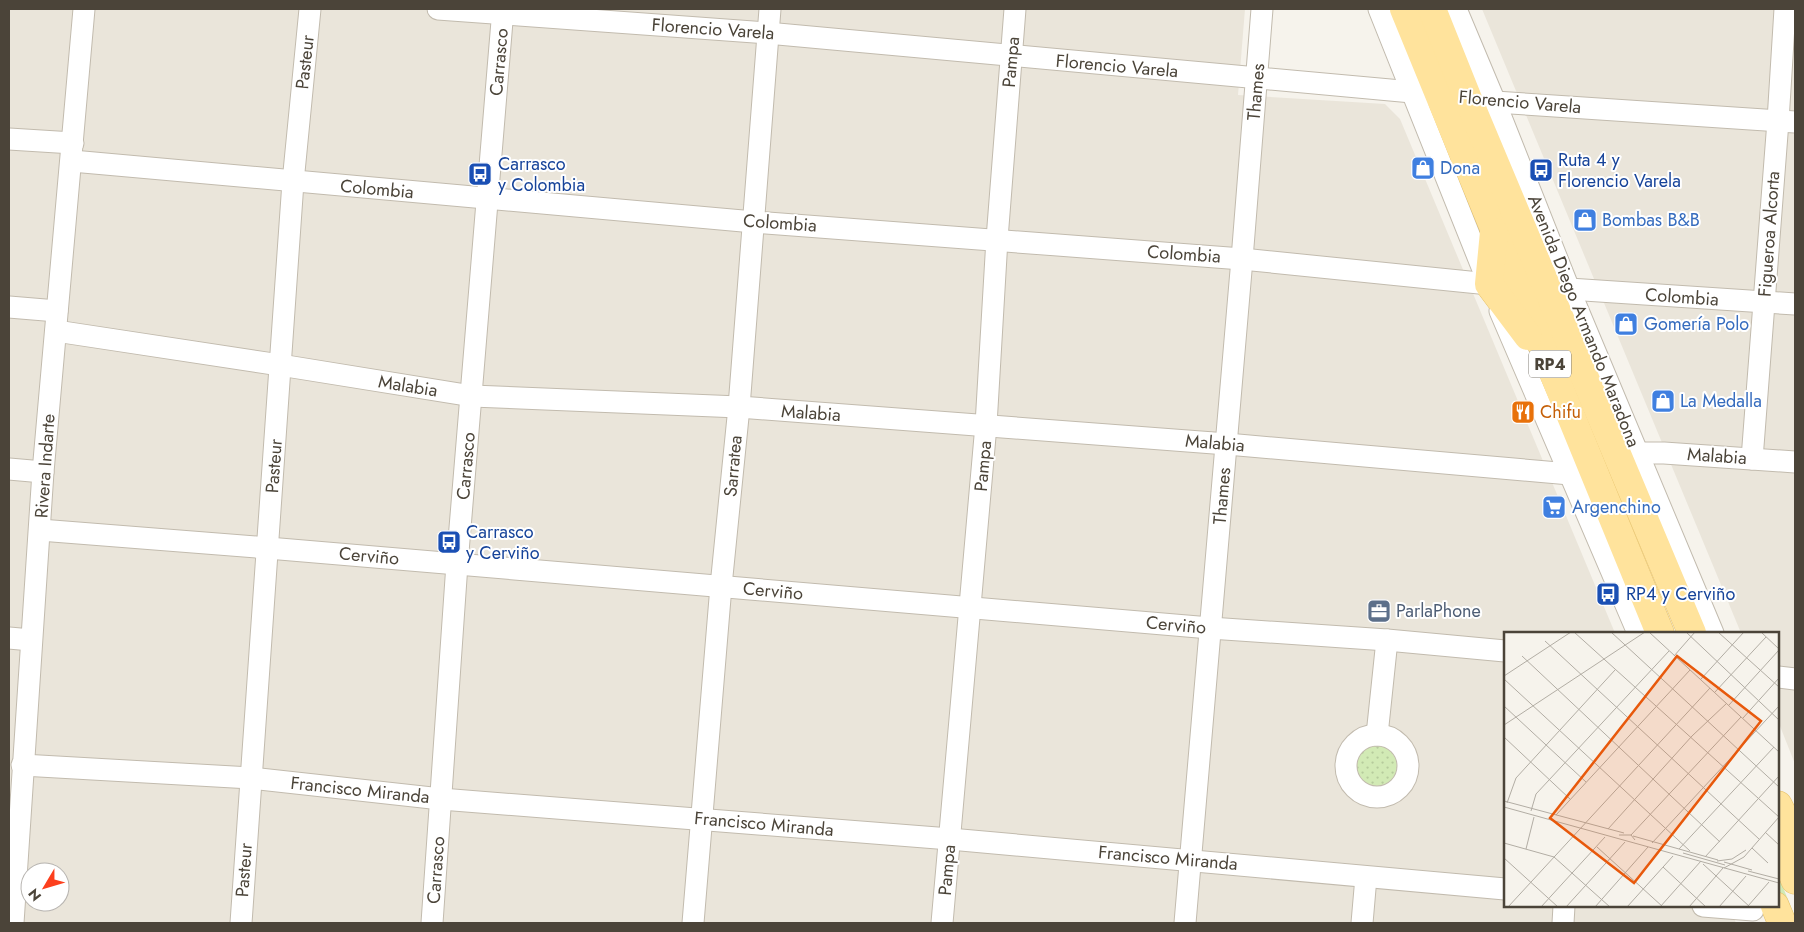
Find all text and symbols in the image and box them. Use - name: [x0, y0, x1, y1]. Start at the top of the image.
- street label: Florencio Varela: [651, 12, 775, 46]
- street label: Carrasco: [483, 27, 515, 97]
- street label: Pasteur: [289, 33, 321, 90]
- street label: Pampa: [996, 35, 1026, 89]
- street label: Florencio Varela: [1055, 48, 1179, 84]
- street label: Thames: [1241, 62, 1271, 122]
- street label: Florencio Varela: [1458, 84, 1582, 120]
- place label: Ruta 4 y Florencio Varela: [1558, 147, 1681, 194]
- place label: Carrasco y Colombia: [498, 151, 585, 198]
- shop icon: Dona: [1410, 155, 1436, 181]
- place label: Dona: [1440, 155, 1480, 181]
- bus stop icon: Ruta 4 y Florencio Varela: [1528, 157, 1554, 183]
- bus stop icon: Carrasco y Colombia: [467, 161, 493, 187]
- street label: Figueroa Alcorta: [1752, 170, 1786, 298]
- street label: Colombia: [339, 173, 415, 205]
- street label: Avenida Diego Armando Maradona: [1521, 191, 1647, 451]
- street label: Colombia: [742, 207, 818, 239]
- shop icon: Bombas B&B: [1572, 207, 1598, 233]
- place label: Bombas B&B: [1602, 207, 1700, 233]
- street label: Colombia: [1146, 238, 1222, 270]
- street label: Colombia: [1644, 281, 1720, 313]
- shop icon: Gomería Polo: [1613, 311, 1639, 337]
- place label: Gomería Polo: [1644, 311, 1749, 337]
- road number: RP4: [1529, 350, 1571, 378]
- street label: Malabia: [377, 368, 439, 404]
- shop icon: La Medalla: [1650, 388, 1676, 414]
- place label: La Medalla: [1680, 388, 1762, 414]
- street label: Malabia: [780, 398, 842, 428]
- restaurant icon: Chifu: [1510, 399, 1536, 425]
- place label: Chifu: [1540, 399, 1581, 425]
- street label: Rivera Indarte: [28, 413, 62, 519]
- street label: Malabia: [1184, 427, 1246, 459]
- street label: Carrasco: [450, 431, 482, 501]
- street label: Sarratea: [717, 434, 749, 498]
- street label: Pasteur: [259, 437, 289, 494]
- street label: Pampa: [968, 439, 998, 493]
- street label: Malabia: [1686, 441, 1748, 471]
- street label: Thames: [1207, 466, 1237, 526]
- supermarket icon: Argenchino: [1541, 494, 1567, 520]
- place label: Argenchino: [1572, 494, 1661, 520]
- place label: Carrasco y Cerviño: [466, 519, 540, 566]
- bus stop icon: Carrasco y Cerviño: [436, 529, 462, 555]
- street label: Cerviño: [338, 540, 400, 572]
- street label: Cerviño: [742, 575, 804, 607]
- bus stop icon: RP4 y Cerviño: [1595, 581, 1621, 607]
- place label: RP4 y Cerviño: [1626, 581, 1736, 607]
- office icon: ParlaPhone: [1366, 598, 1392, 624]
- place label: ParlaPhone: [1396, 598, 1481, 624]
- street label: Cerviño: [1145, 609, 1207, 641]
- inset map: [1504, 632, 1779, 907]
- street label: Francisco Miranda: [289, 770, 431, 810]
- street label: Francisco Miranda: [693, 805, 835, 843]
- street label: Carrasco: [421, 835, 451, 905]
- street label: Francisco Miranda: [1097, 839, 1239, 877]
- street label: Pasteur: [229, 841, 259, 898]
- street label: Pampa: [932, 843, 962, 897]
- north arrow: [20, 862, 70, 912]
- text: N: [23, 884, 46, 906]

